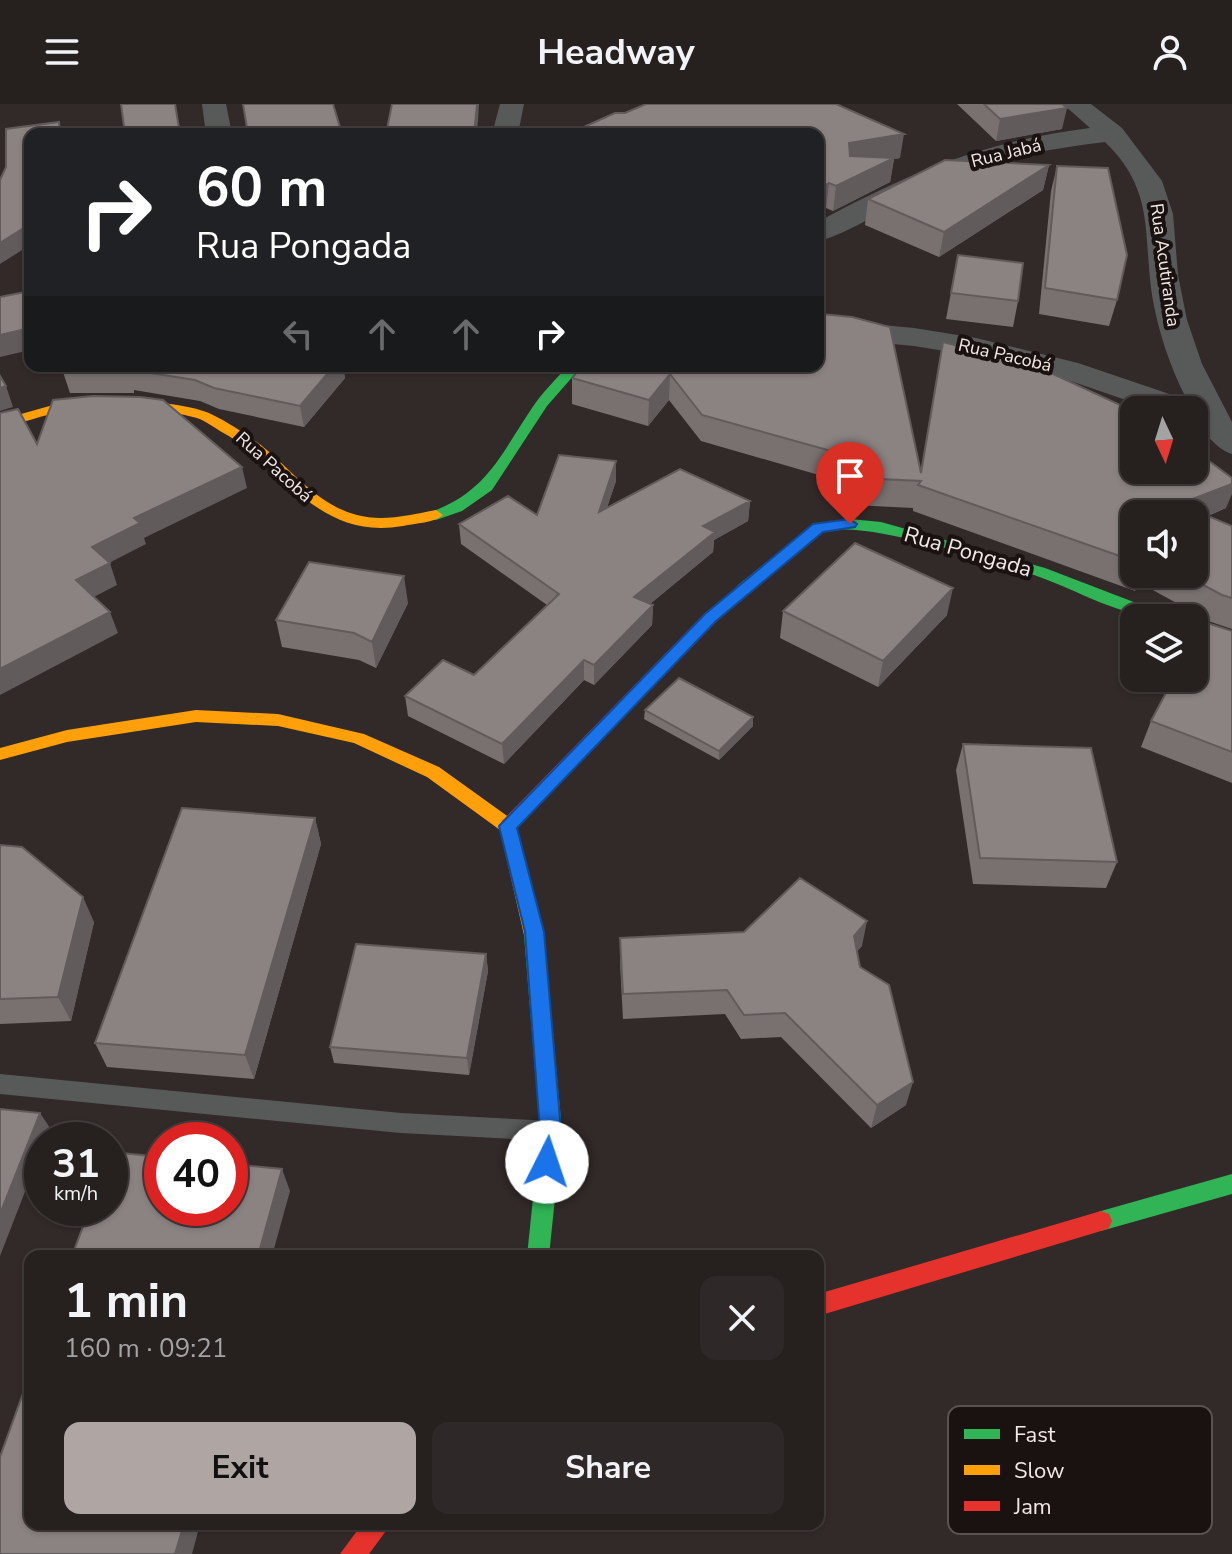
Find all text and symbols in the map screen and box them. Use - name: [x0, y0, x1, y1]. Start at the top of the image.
- text: Headway: [537, 28, 695, 77]
- icon: menu: [40, 30, 84, 74]
- icon: person: [1148, 30, 1192, 74]
- street label: Rua Jabá: [968, 133, 1044, 173]
- text: 60 m: [196, 149, 327, 226]
- icon: right: [64, 160, 168, 264]
- street label: Rua Acutiranda: [1144, 202, 1186, 328]
- text: Rua Pongada: [196, 222, 411, 271]
- icon: left: [276, 312, 320, 356]
- icon: ahead: [360, 312, 404, 356]
- icon: ahead: [444, 312, 488, 356]
- icon: right: [528, 312, 572, 356]
- street label: Rua Pacobá: [956, 333, 1054, 377]
- north arrow: [1120, 396, 1208, 484]
- map controls: [1120, 396, 1208, 692]
- street label: Rua Pacobá: [231, 426, 317, 508]
- pin: [816, 442, 884, 524]
- icon: arrive: [828, 454, 872, 498]
- button: sound: [1120, 500, 1208, 588]
- street label: Rua Pongada: [901, 519, 1035, 585]
- button: layers: [1120, 604, 1208, 692]
- position arrow: [505, 1120, 589, 1204]
- speed limit sign: 40: [144, 1122, 248, 1226]
- text: 31: [52, 1137, 100, 1191]
- text: km/h: [54, 1180, 98, 1207]
- text: 1 min: [64, 1268, 188, 1334]
- button: close: [700, 1276, 784, 1360]
- text: 160 m · 09:21: [64, 1331, 227, 1366]
- legend: [948, 1406, 1212, 1534]
- text: Fast: [1014, 1420, 1056, 1450]
- button: Exit: [64, 1422, 416, 1514]
- button: Share: [432, 1422, 784, 1514]
- text: Slow: [1014, 1456, 1065, 1486]
- text: Jam: [1013, 1492, 1052, 1522]

